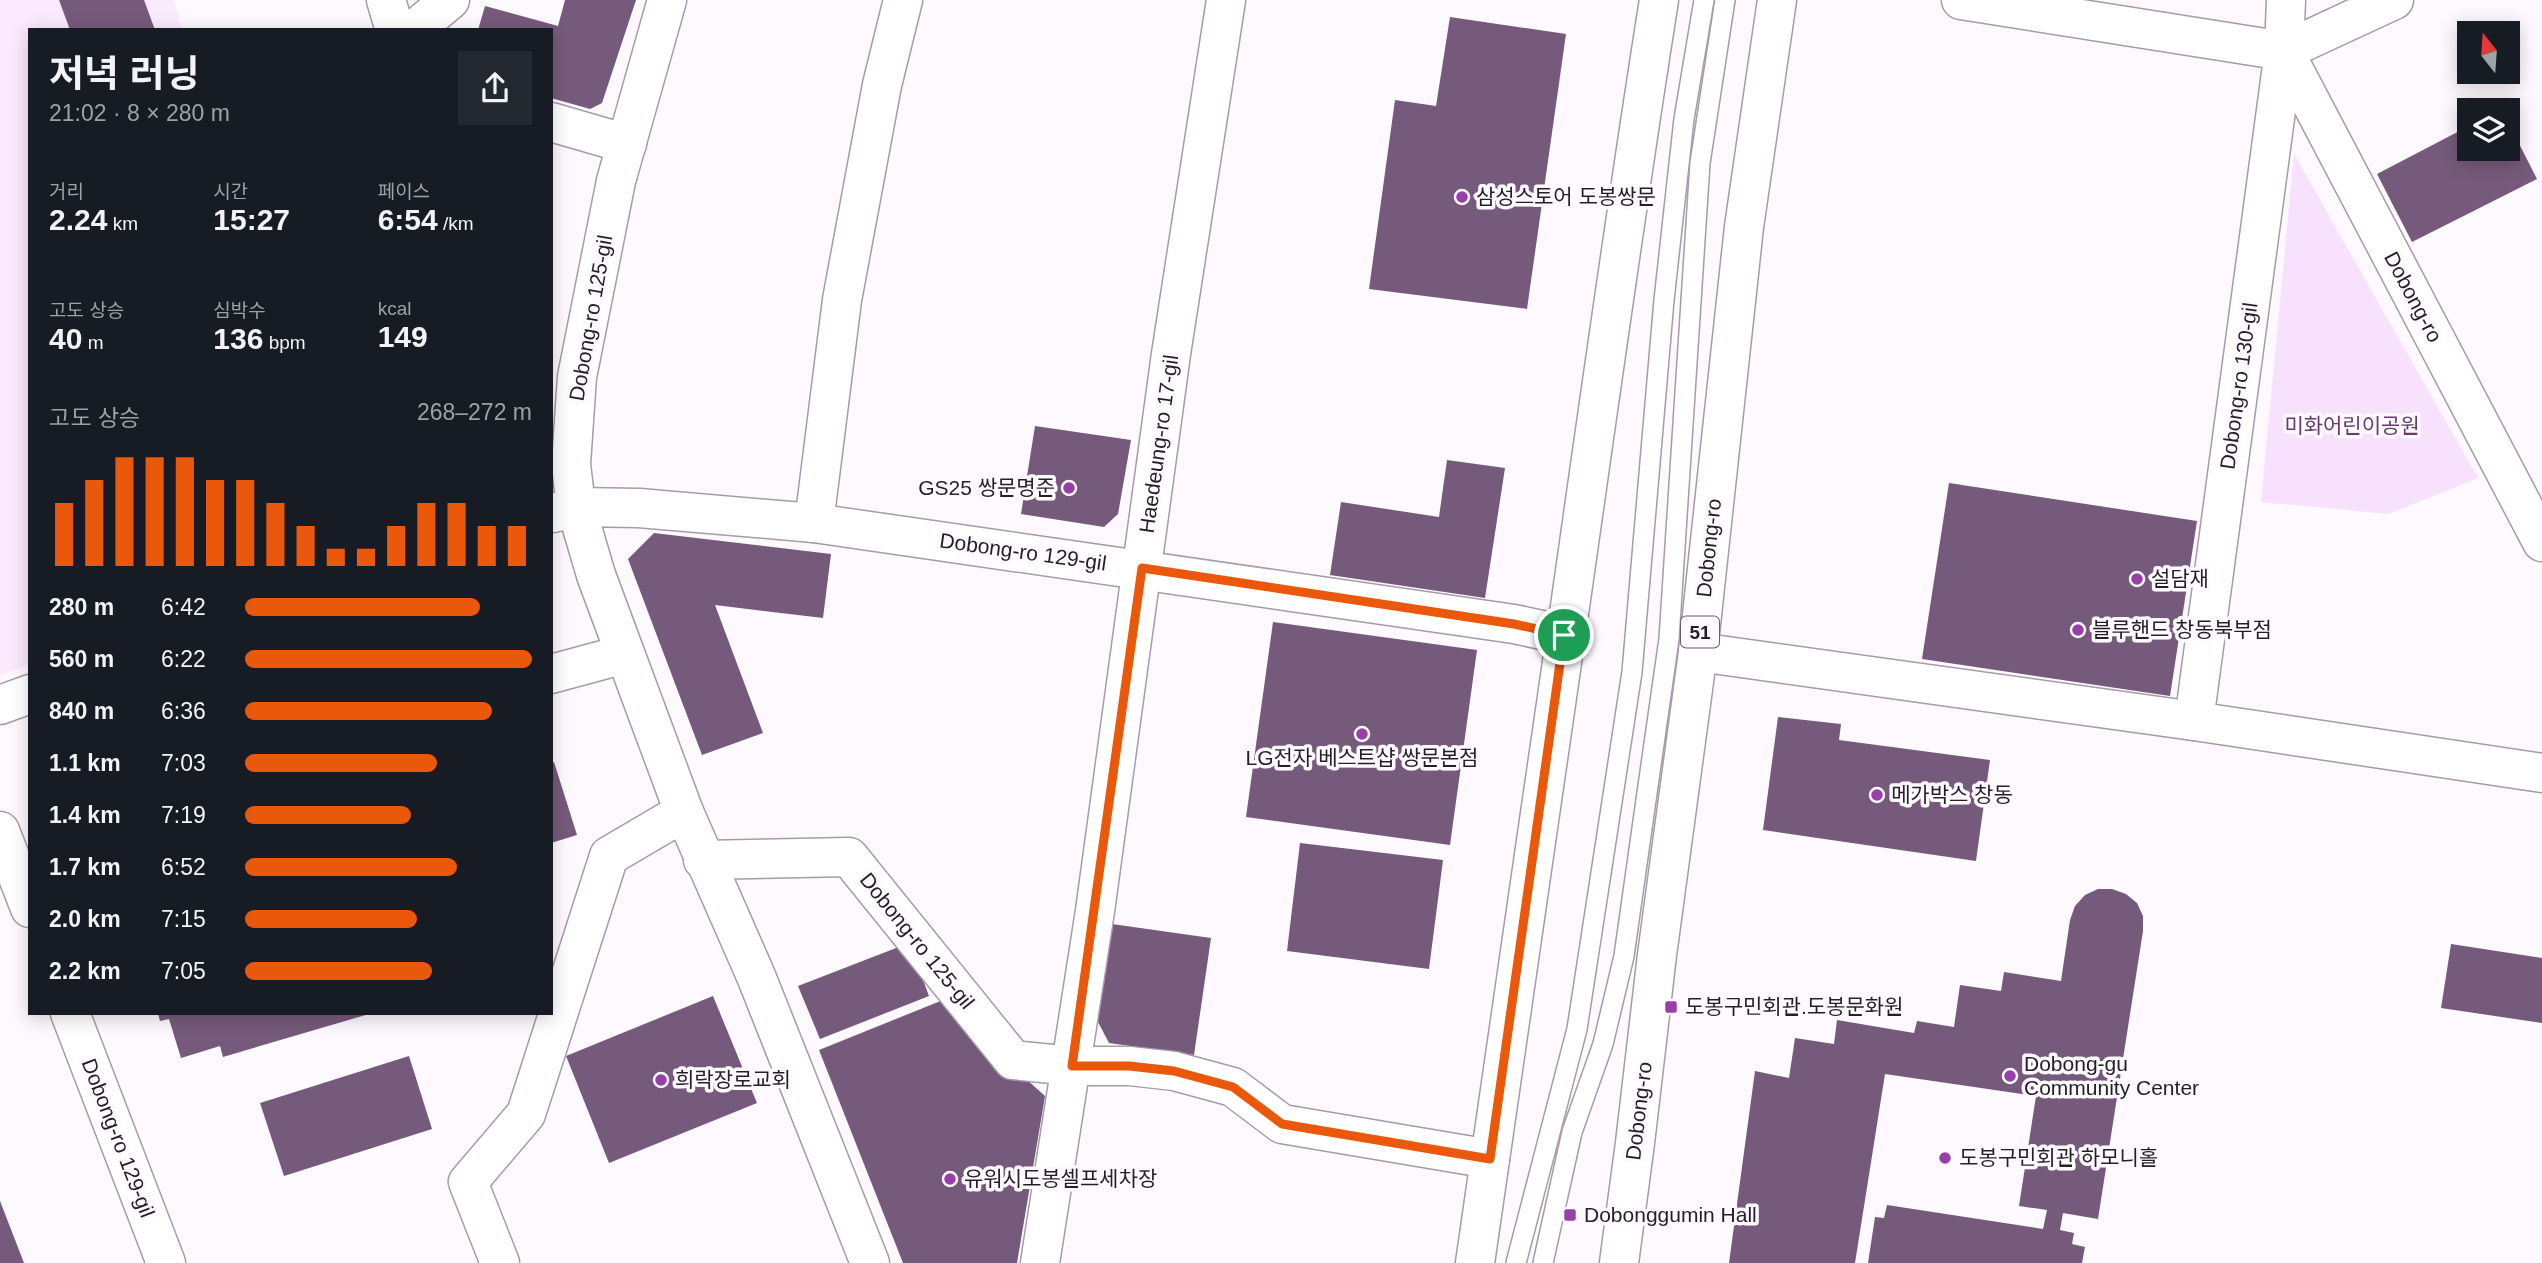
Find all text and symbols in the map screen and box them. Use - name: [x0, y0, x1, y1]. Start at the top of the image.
- north arrow: [2457, 21, 2520, 84]
- map controls: [2457, 21, 2520, 161]
- button: share: [458, 51, 532, 125]
- text: 저녁 러닝: [49, 53, 199, 95]
- button: layers: [2457, 98, 2520, 161]
- text: 21:02 · 8 × 280 m: [49, 100, 230, 126]
- text: 거리: [49, 181, 84, 202]
- text: 시간: [213, 181, 248, 202]
- text: 페이스: [378, 181, 430, 202]
- place label: 삼성스토어 도봉쌍문: [1476, 185, 1656, 208]
- marker: 삼성스토어 도봉쌍문: [1454, 189, 1470, 205]
- text: 2.24: [49, 203, 107, 236]
- text: 15:27: [213, 203, 290, 236]
- text: 6:54: [378, 203, 438, 236]
- text: km: [107, 213, 138, 234]
- text: /km: [438, 213, 474, 234]
- street label: Dobong-ro 125-gil: [565, 233, 616, 403]
- street label: Dobong-ro: [2380, 248, 2447, 346]
- text: kcal: [378, 298, 411, 319]
- text: 고도 상승: [49, 300, 124, 321]
- text: 심박수: [213, 300, 266, 321]
- street label: Dobong-ro 130-gil: [2215, 301, 2262, 471]
- text: 149: [378, 320, 428, 353]
- text: 40: [49, 322, 82, 355]
- text: 136: [213, 322, 263, 355]
- text: m: [82, 332, 103, 353]
- text: bpm: [263, 332, 306, 353]
- street label: Haedeung-ro 17-gil: [1135, 353, 1182, 535]
- text: 268–272 m: [417, 399, 532, 425]
- text: 고도 상승: [49, 405, 140, 431]
- park label: 미화어린이공원: [2284, 414, 2420, 437]
- place label: GS25 쌍문명준: [918, 476, 1055, 499]
- marker: GS25 쌍문명준: [1061, 480, 1077, 496]
- street label: Dobong-ro: [1692, 497, 1725, 598]
- street label: Dobong-ro 129-gil: [938, 528, 1108, 575]
- place label: 설담재: [2151, 567, 2209, 590]
- marker: 설담재: [2129, 571, 2145, 587]
- text: 280 m: [49, 594, 114, 620]
- text: 6:42: [161, 594, 206, 620]
- pin: [1534, 605, 1594, 665]
- icon: arrive: [1545, 616, 1583, 654]
- road number: 51: [1681, 617, 1719, 648]
- place label: 블루핸드 창동북부점: [2092, 618, 2272, 641]
- marker: 블루핸드 창동북부점: [2070, 622, 2086, 638]
- text: 560 m: [49, 646, 114, 672]
- text: 6:22: [161, 646, 206, 672]
- text: 840 m: [49, 698, 114, 724]
- text: 6:36: [161, 698, 206, 724]
- marker: LG전자 베스트샵 쌍문본점: [1354, 726, 1370, 742]
- place label: LG전자 베스트샵 쌍문본점: [1246, 746, 1478, 769]
- text: 1.1 km: [49, 750, 121, 776]
- text: 7:03: [161, 750, 206, 776]
- place label: 메가박스 창동: [1891, 783, 2013, 806]
- marker: 메가박스 창동: [1869, 787, 1885, 803]
- text: 1.4 km: [49, 802, 121, 828]
- text: 7:19: [161, 802, 206, 828]
- text: 1.7 km: [49, 854, 121, 880]
- text: 6:52: [161, 854, 206, 880]
- street label: Dobong-ro 125-gil: [856, 868, 979, 1013]
- text: 2.0 km: [49, 906, 121, 932]
- text: 7:15: [161, 906, 206, 932]
- text: 2.2 km: [49, 958, 121, 984]
- text: 7:05: [161, 958, 206, 984]
- place label: 도봉구민회관.도봉문화원: [1685, 995, 1903, 1018]
- marker: 도봉구민회관.도봉문화원: [1663, 999, 1679, 1015]
- place label: Dobong-gu Community Center: [2024, 1052, 2199, 1099]
- street label: Dobong-ro 129-gil: [78, 1055, 159, 1220]
- street label: Dobong-ro: [1621, 1060, 1656, 1162]
- place label: 희락장로교회: [675, 1068, 791, 1091]
- marker: Dobong-gu Community Center: [2002, 1068, 2018, 1084]
- marker: 희락장로교회: [653, 1072, 669, 1088]
- place label: 도봉구민회관 하모니홀: [1959, 1146, 2158, 1169]
- marker: 도봉구민회관 하모니홀: [1937, 1150, 1953, 1166]
- place label: 유워시도봉셀프세차장: [964, 1167, 1157, 1190]
- marker: 유워시도봉셀프세차장: [942, 1171, 958, 1187]
- place label: Dobonggumin Hall: [1584, 1203, 1757, 1226]
- marker: Dobonggumin Hall: [1562, 1207, 1578, 1223]

